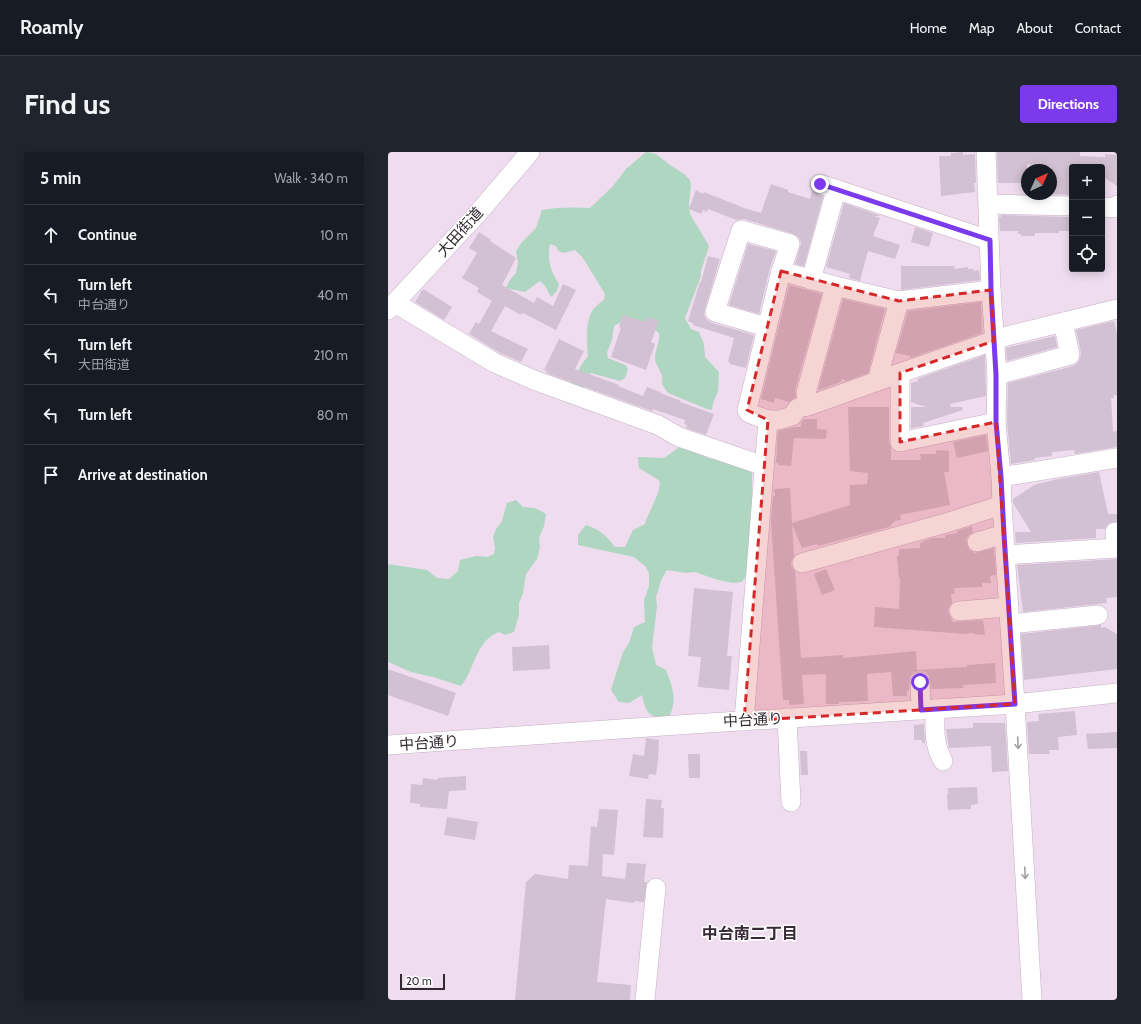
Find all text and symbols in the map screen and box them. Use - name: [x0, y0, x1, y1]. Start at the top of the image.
- text: Roamly: [20, 16, 83, 39]
- text: Home: [910, 19, 947, 37]
- text: Map: [969, 19, 994, 37]
- text: About: [1016, 19, 1053, 37]
- text: Contact: [1075, 19, 1121, 37]
- button: Directions: [1020, 85, 1117, 123]
- text: Find us: [24, 87, 110, 121]
- north arrow: [1021, 164, 1057, 200]
- map controls: [1069, 164, 1105, 272]
- button: +: [1069, 164, 1105, 200]
- text: 5 min: [40, 168, 81, 188]
- text: Walk · 340 m: [274, 170, 348, 186]
- route end: [811, 175, 829, 193]
- button: −: [1069, 200, 1105, 236]
- street label: 大田街道: [433, 204, 487, 260]
- icon: ahead: [40, 224, 62, 246]
- text: Continue: [78, 226, 137, 244]
- text: 10 m: [320, 227, 348, 243]
- button: locate: [1069, 236, 1105, 272]
- text: Turn left: [78, 276, 132, 294]
- icon: left: [40, 284, 62, 306]
- text: 40 m: [317, 287, 348, 303]
- text: 中台通り: [78, 296, 130, 312]
- text: Turn left: [78, 336, 132, 354]
- icon: left: [40, 344, 62, 366]
- text: 210 m: [314, 347, 348, 363]
- text: 大田街道: [78, 356, 130, 372]
- icon: left: [40, 404, 62, 426]
- text: Turn left: [78, 406, 132, 424]
- text: 80 m: [317, 407, 348, 423]
- icon: arrive: [40, 464, 62, 486]
- text: Arrive at destination: [78, 466, 208, 484]
- route start: [911, 673, 929, 691]
- street label: 中台通り: [723, 709, 783, 731]
- street label: 中台通り: [398, 732, 460, 754]
- one-way arrow: [1014, 736, 1021, 749]
- one-way arrow: [1021, 866, 1029, 879]
- district label: 中台南二丁目: [702, 924, 798, 943]
- scale bar: [400, 972, 445, 991]
- text: 20 m: [406, 974, 432, 988]

